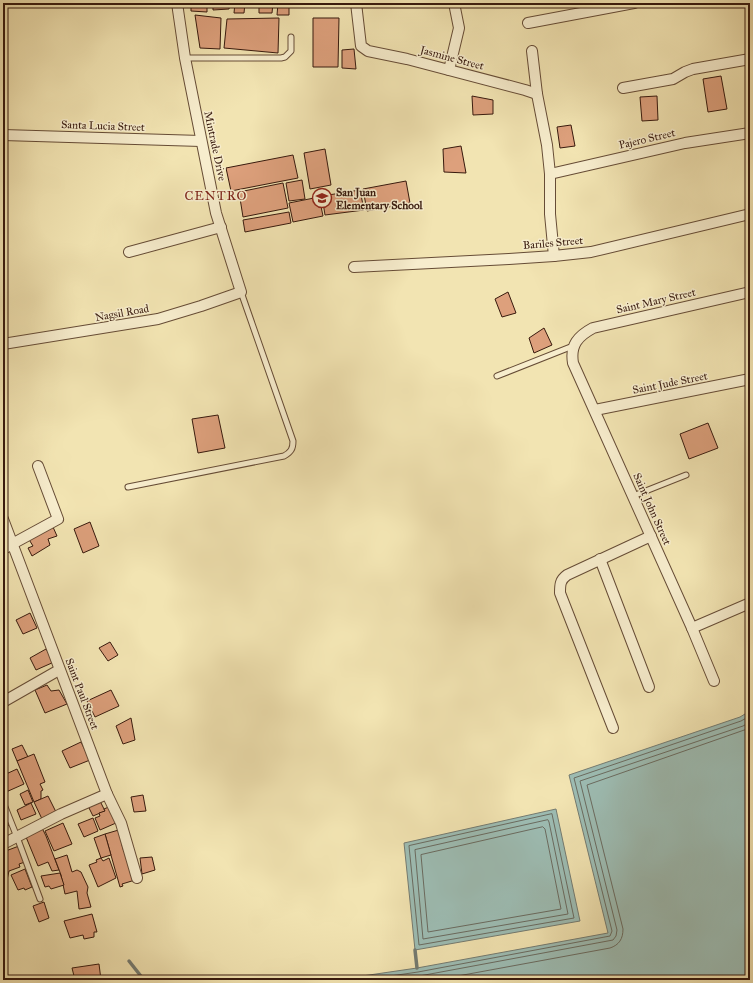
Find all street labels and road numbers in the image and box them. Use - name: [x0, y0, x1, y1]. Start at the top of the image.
- street label: Jasmine Street: [418, 43, 485, 74]
- street label: Mintrade Drive: [201, 110, 229, 182]
- street label: Santa Lucia Street: [61, 118, 145, 134]
- street label: Pajero Street: [618, 126, 677, 152]
- street label: Bariles Street: [522, 234, 584, 252]
- street label: Saint Mary Street: [615, 286, 697, 316]
- street label: Nagsil Road: [94, 302, 151, 324]
- street label: Saint Jude Street: [631, 369, 709, 398]
- street label: Saint John Street: [629, 471, 674, 548]
- street label: Saint Paul Street: [62, 656, 102, 732]

